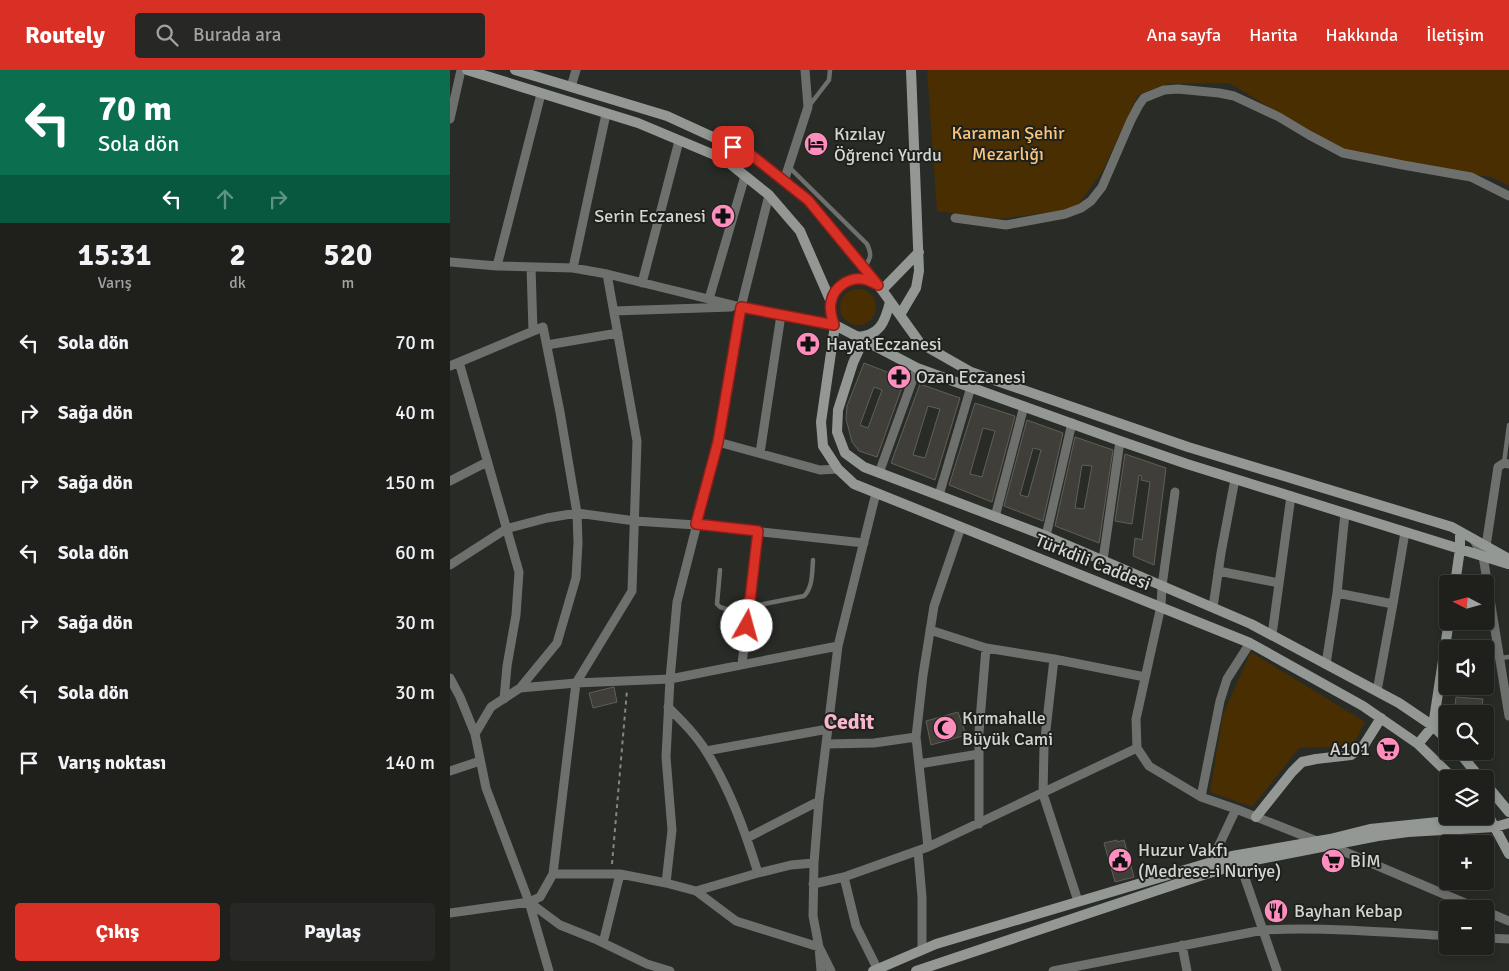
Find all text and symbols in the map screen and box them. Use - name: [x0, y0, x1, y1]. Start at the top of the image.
- search box: [135, 13, 485, 58]
- text: Routely: [25, 20, 105, 50]
- icon: search: [153, 21, 181, 49]
- text: Burada ara: [193, 23, 281, 47]
- text: Ana sayfa: [1147, 24, 1221, 46]
- text: Harita: [1249, 24, 1298, 46]
- text: Hakkında: [1326, 24, 1398, 46]
- text: İletişim: [1426, 24, 1484, 46]
- text: 70 m: [98, 87, 172, 130]
- icon: left: [15, 90, 80, 155]
- park label: Karaman Şehir Mezarlığı: [951, 122, 1065, 165]
- place label: Kızılay Öğrenci Yurdu: [834, 123, 942, 166]
- pin: [712, 126, 754, 168]
- text: Sola dön: [98, 130, 179, 157]
- hotel icon: Kızılay Öğrenci Yurdu: [803, 131, 829, 157]
- icon: arrive: [719, 133, 747, 161]
- icon: left: [158, 185, 186, 213]
- icon: ahead: [211, 185, 239, 213]
- icon: right: [264, 185, 292, 213]
- pharmacy icon: Serin Eczanesi: [710, 203, 736, 229]
- place label: Serin Eczanesi: [594, 205, 706, 227]
- text: 15:31: [78, 237, 151, 274]
- text: 2: [229, 237, 246, 274]
- text: 520: [324, 237, 372, 274]
- text: Varış: [98, 273, 132, 293]
- text: dk: [229, 273, 246, 293]
- text: m: [341, 273, 354, 293]
- icon: left: [15, 329, 43, 357]
- text: Sola dön: [58, 331, 129, 355]
- text: 70 m: [395, 331, 435, 355]
- pharmacy icon: Hayat Eczanesi: [795, 331, 821, 357]
- place label: Hayat Eczanesi: [826, 333, 942, 355]
- pharmacy icon: Ozan Eczanesi: [886, 364, 912, 390]
- place label: Ozan Eczanesi: [916, 366, 1026, 388]
- icon: right: [15, 399, 43, 427]
- text: Sağa dön: [58, 401, 133, 425]
- text: 40 m: [395, 401, 435, 425]
- icon: right: [15, 469, 43, 497]
- text: Sağa dön: [58, 471, 133, 495]
- text: 150 m: [385, 471, 435, 495]
- street label: Türkdili Caddesi: [1032, 529, 1154, 595]
- icon: left: [15, 539, 43, 567]
- text: Sola dön: [58, 541, 129, 565]
- text: 60 m: [395, 541, 435, 565]
- north arrow: [1439, 575, 1494, 630]
- map controls: [1439, 575, 1494, 955]
- position arrow: [720, 599, 772, 651]
- icon: right: [15, 609, 43, 637]
- text: Sağa dön: [58, 611, 133, 635]
- text: 30 m: [395, 611, 435, 635]
- button: sound: [1439, 640, 1494, 695]
- icon: left: [15, 679, 43, 707]
- text: Sola dön: [58, 681, 129, 705]
- text: 30 m: [395, 681, 435, 705]
- button: search: [1439, 705, 1494, 760]
- place label: Kırmahalle Büyük Cami: [962, 707, 1053, 750]
- district label: Cedit: [824, 708, 874, 735]
- mosque icon: Kırmahalle Büyük Cami: [932, 715, 958, 741]
- supermarket icon: A101: [1375, 736, 1401, 762]
- place label: A101: [1330, 738, 1370, 760]
- icon: arrive: [15, 749, 43, 777]
- text: Varış noktası: [58, 751, 166, 775]
- text: 140 m: [385, 751, 435, 775]
- button: layers: [1439, 770, 1494, 825]
- button: +: [1439, 835, 1494, 890]
- place label: Huzur Vakfı (Medrese-i Nuriye): [1138, 839, 1281, 882]
- public building icon: Huzur Vakfı (Medrese-i Nuriye): [1107, 847, 1133, 873]
- supermarket icon: BİM: [1320, 848, 1346, 874]
- place label: BİM: [1350, 850, 1381, 872]
- restaurant icon: Bayhan Kebap: [1263, 898, 1289, 924]
- place label: Bayhan Kebap: [1294, 900, 1403, 922]
- button: −: [1439, 900, 1494, 955]
- button: Çıkış: [15, 903, 220, 961]
- button: Paylaş: [230, 903, 435, 961]

